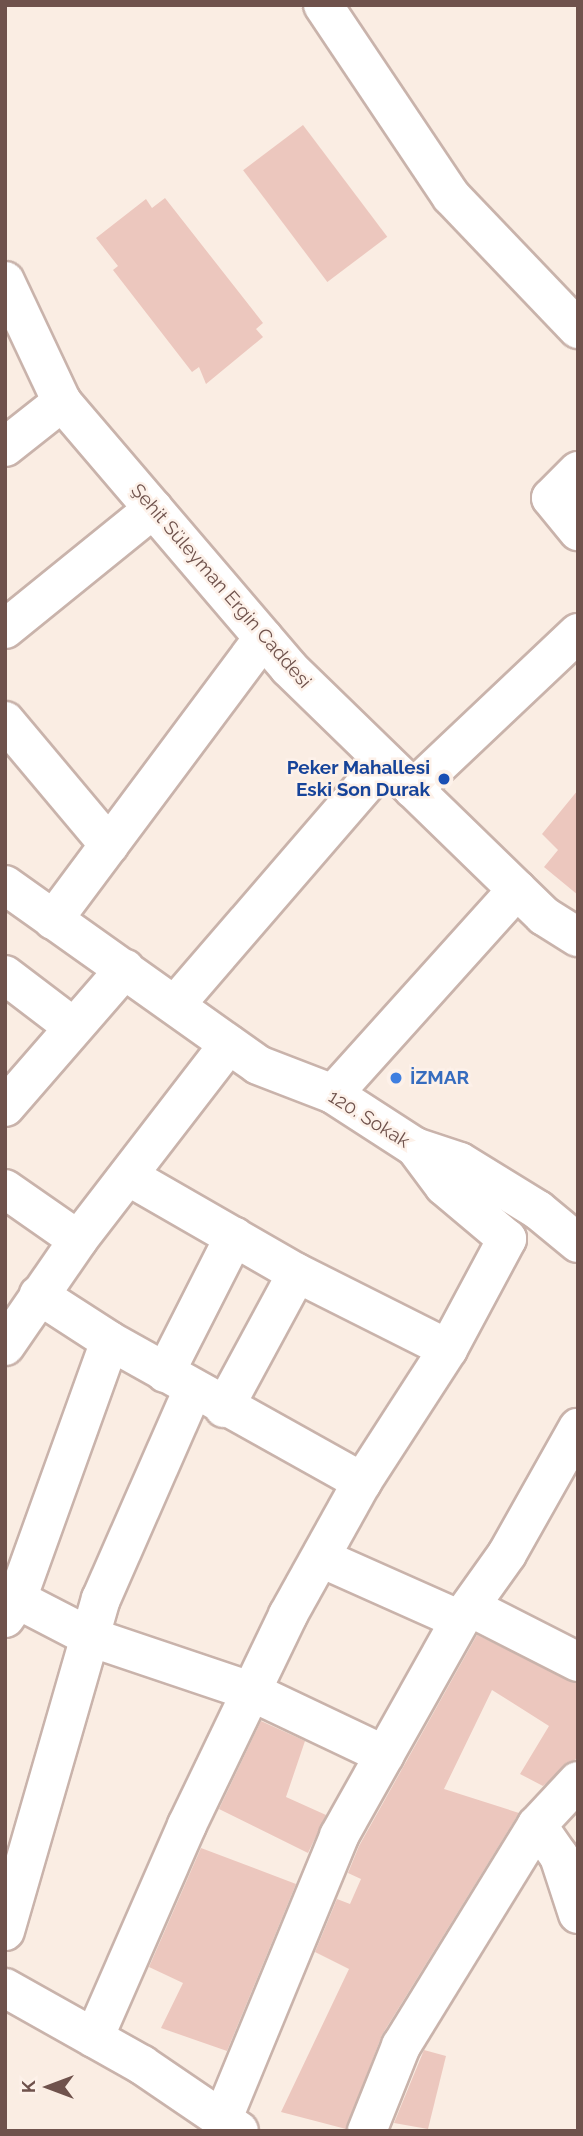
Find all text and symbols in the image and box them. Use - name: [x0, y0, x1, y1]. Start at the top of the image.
- street label: Şehit Süleyman Ergin Caddesi: [126, 479, 316, 693]
- place label: Peker Mahallesi Eski Son Durak: [286, 757, 430, 801]
- marker: Peker Mahallesi Eski Son Durak: [436, 771, 452, 787]
- place label: İZMAR: [410, 1067, 469, 1089]
- marker: İZMAR: [388, 1070, 404, 1086]
- street label: 120. Sokak: [324, 1085, 414, 1153]
- north arrow: [14, 2052, 84, 2122]
- text: K: [17, 2081, 39, 2093]

